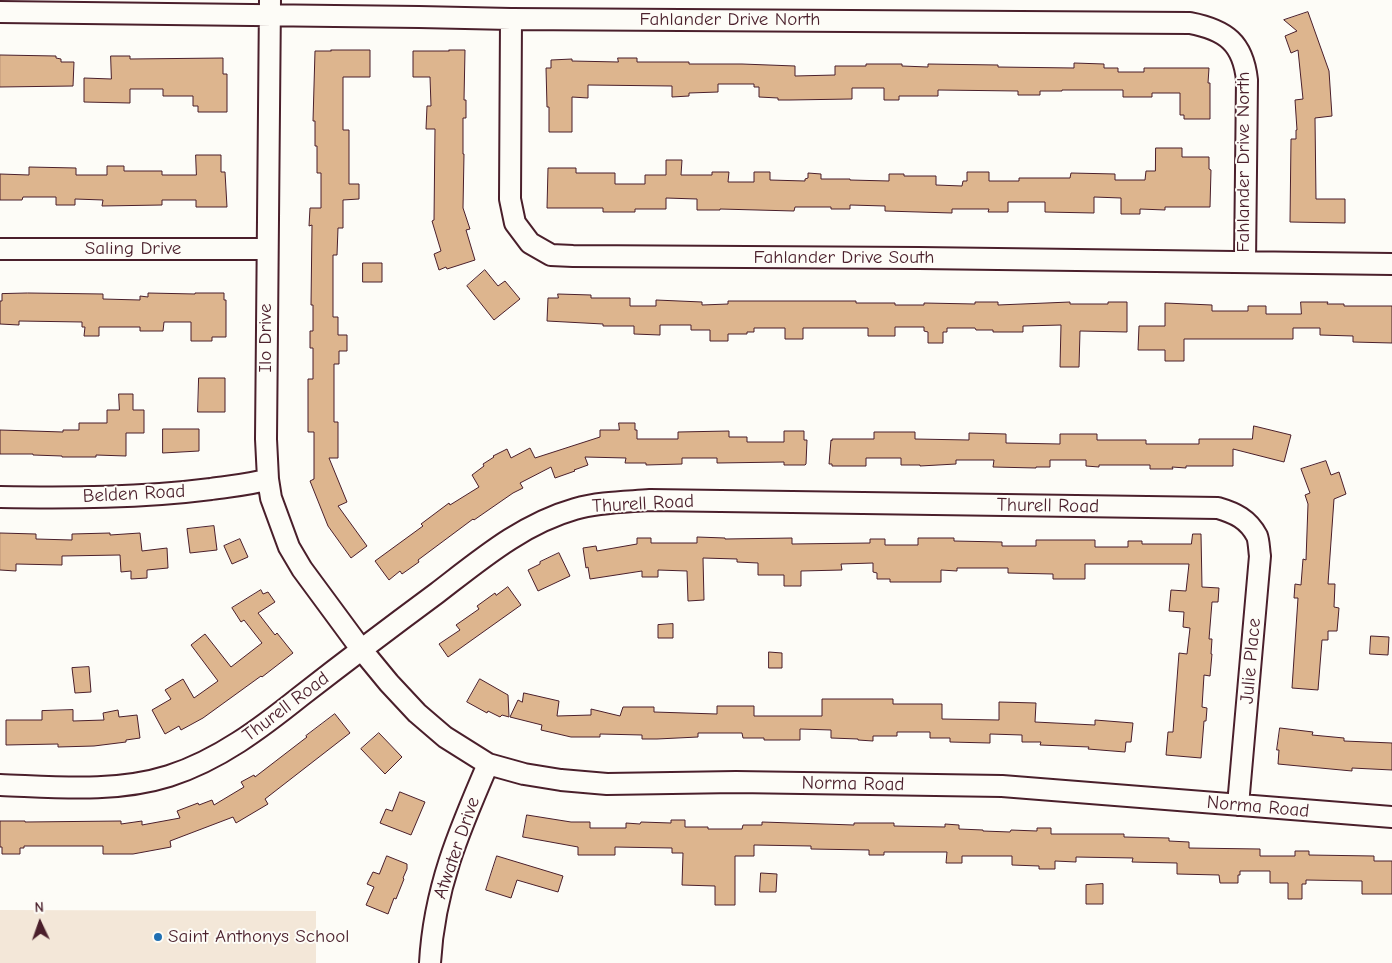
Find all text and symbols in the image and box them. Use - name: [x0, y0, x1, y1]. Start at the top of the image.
- street label: Fahlander Drive North: [640, 9, 820, 31]
- street label: Fahlander Drive North: [1233, 72, 1255, 252]
- street label: Saling Drive: [85, 238, 181, 260]
- street label: Fahlander Drive South: [754, 247, 934, 269]
- street label: Ilo Drive: [255, 304, 277, 372]
- street label: Belden Road: [82, 480, 186, 508]
- street label: Thurell Road: [591, 490, 695, 518]
- street label: Thurell Road: [997, 494, 1099, 518]
- street label: Julie Place: [1236, 617, 1266, 705]
- street label: Thurell Road: [238, 667, 334, 747]
- street label: Norma Road: [801, 772, 905, 796]
- street label: Norma Road: [1206, 791, 1310, 823]
- street label: Atwater Drive: [429, 794, 485, 902]
- north arrow: [15, 898, 65, 948]
- text: N: [34, 899, 44, 916]
- place label: Saint Anthonys School: [168, 926, 349, 948]
- marker: Saint Anthonys School: [152, 931, 164, 943]

